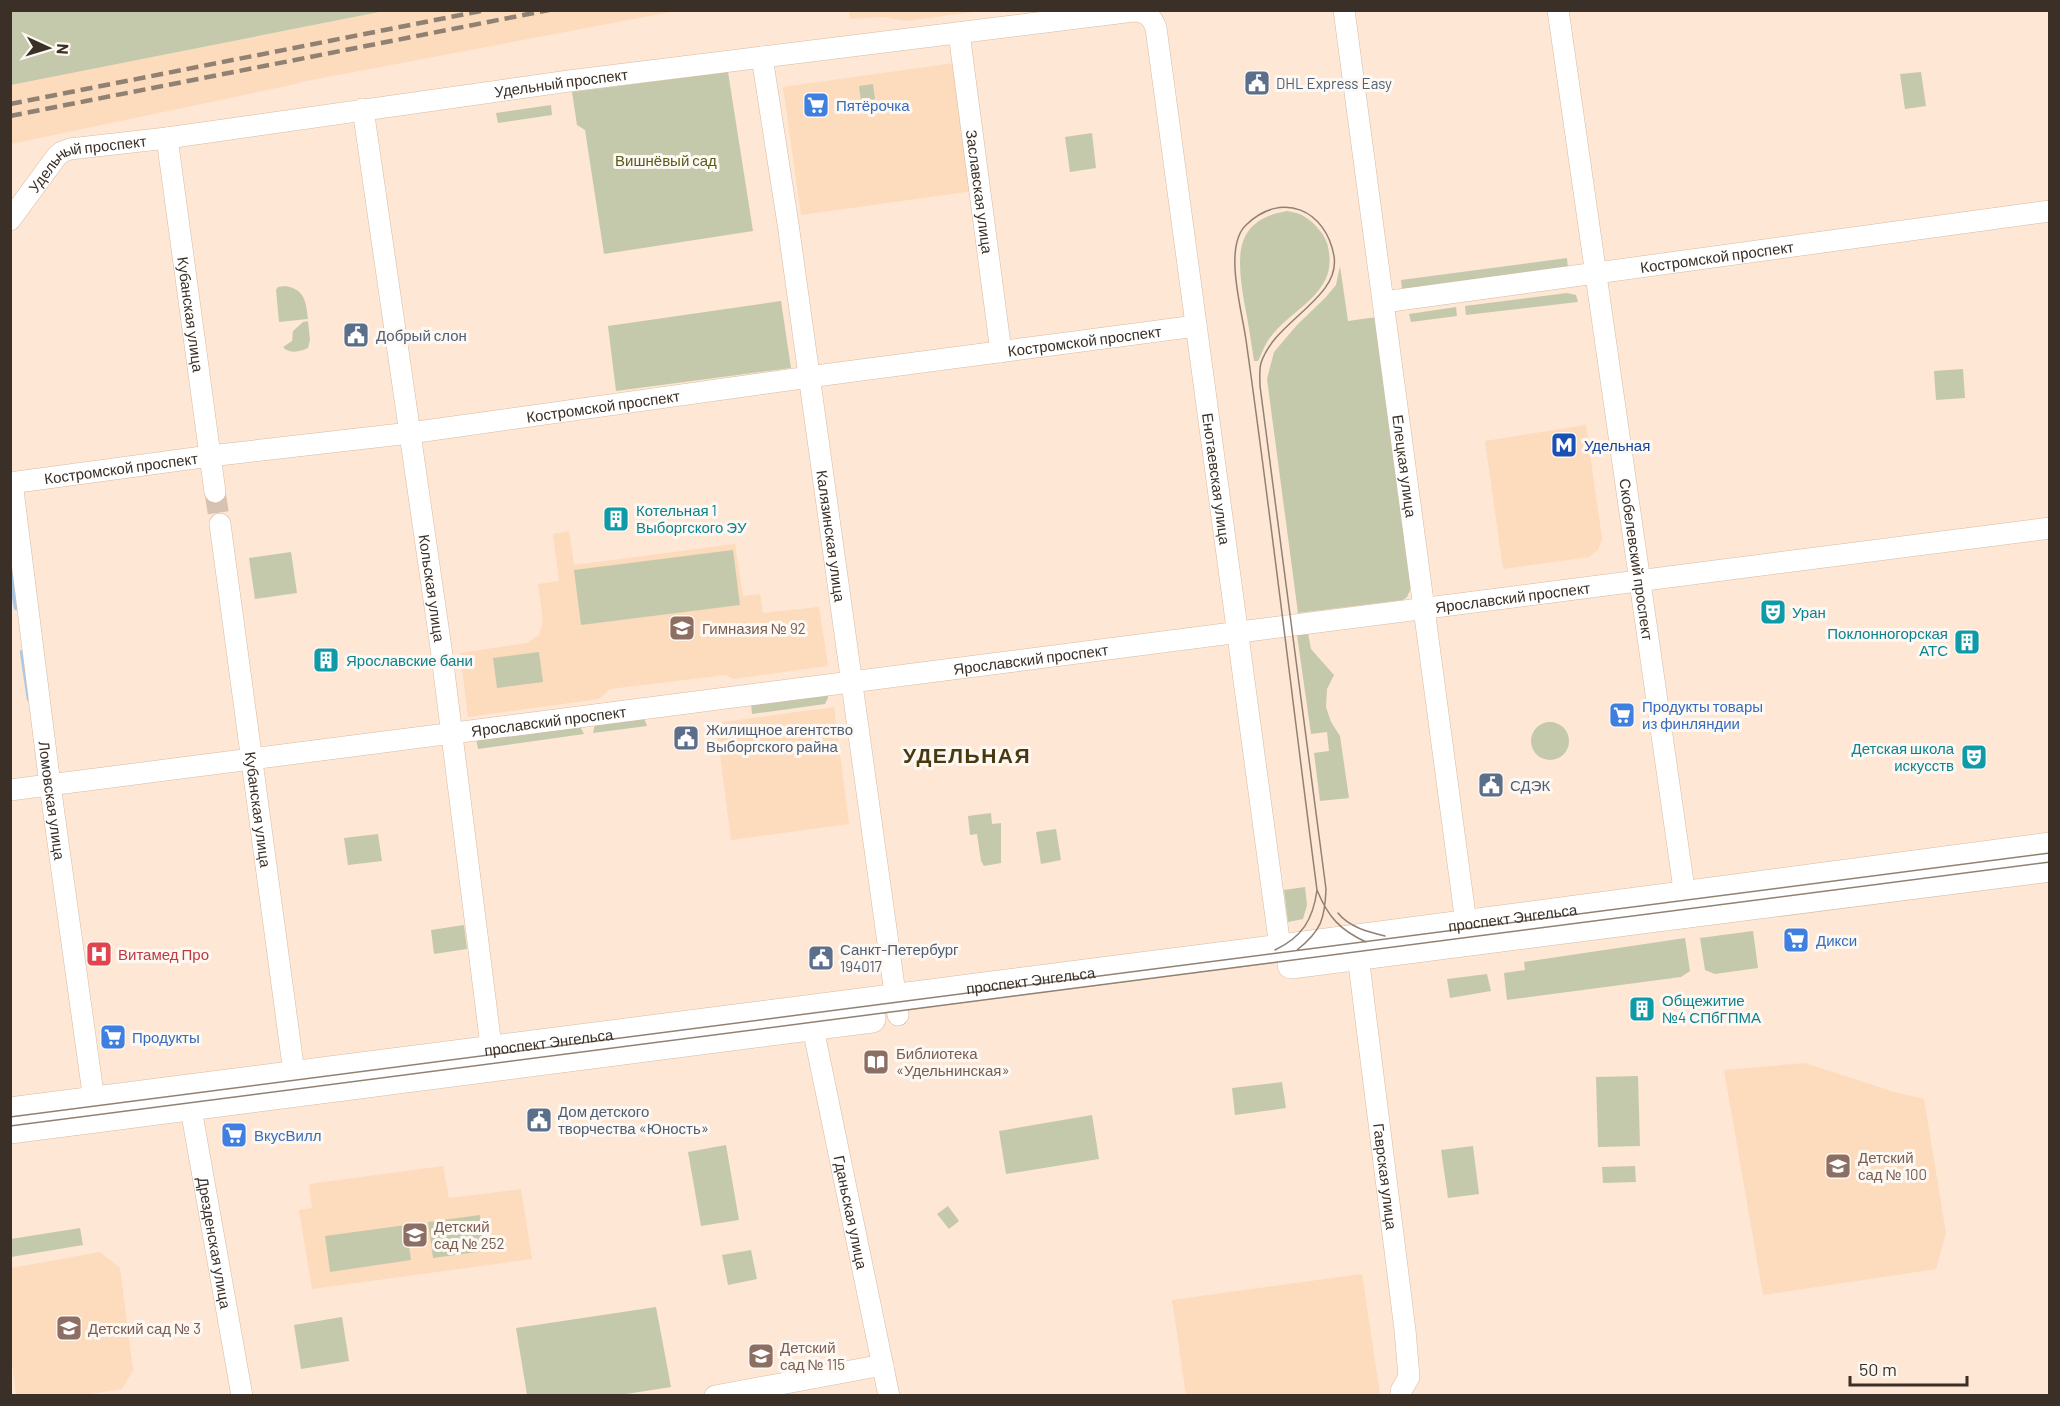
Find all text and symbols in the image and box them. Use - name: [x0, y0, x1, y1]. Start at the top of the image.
- north arrow: [18, 18, 78, 78]
- text: N: [54, 43, 73, 55]
- street label: Удельный проспект: [493, 65, 629, 100]
- public building icon: DHL Express Easy: [1242, 68, 1272, 98]
- place label: DHL Express Easy: [1276, 74, 1392, 92]
- supermarket icon: Пятёрочка: [801, 90, 831, 120]
- place label: Пятёрочка: [836, 96, 910, 114]
- street label: Заславская улица: [963, 128, 997, 255]
- street label: Удельный проспект: [25, 131, 148, 196]
- park label: Вишнёвый сад: [615, 151, 717, 169]
- street label: Костромской проспект: [1639, 237, 1795, 276]
- street label: Кубанская улица: [174, 255, 208, 374]
- public building icon: Добрый слон: [341, 320, 371, 350]
- street label: Костромской проспект: [1007, 322, 1163, 360]
- place label: Добрый слон: [376, 326, 467, 344]
- street label: Костромской проспект: [525, 386, 681, 426]
- street label: Енотаевская улица: [1199, 412, 1235, 546]
- street label: Елецкая улица: [1389, 414, 1421, 519]
- metro station icon: Удельная: [1549, 430, 1579, 460]
- place label: Удельная: [1584, 436, 1650, 454]
- street label: Костромской проспект: [43, 449, 199, 487]
- street label: Калязинская улица: [813, 469, 850, 604]
- street label: Скобелевский проспект: [1616, 477, 1657, 642]
- place label: Котельная 1 Выборгского ЭУ: [636, 501, 747, 536]
- building icon: Котельная 1 Выборгского ЭУ: [601, 504, 631, 534]
- street label: Кольская улица: [416, 533, 449, 644]
- street label: Ярославский проспект: [1434, 578, 1591, 616]
- theatre icon: Уран: [1758, 597, 1788, 627]
- place label: Уран: [1792, 603, 1826, 621]
- school or university icon: Гимназия № 92: [667, 613, 697, 643]
- place label: Гимназия № 92: [702, 619, 806, 637]
- place label: Поклонногорская АТС: [1827, 624, 1948, 659]
- building icon: Поклонногорская АТС: [1952, 627, 1982, 657]
- street label: Ярославский проспект: [952, 640, 1109, 678]
- building icon: Ярославские бани: [311, 645, 341, 675]
- place label: Ярославские бани: [346, 651, 473, 669]
- place label: Продукты товары из финляндии: [1642, 697, 1763, 732]
- supermarket icon: Продукты товары из финляндии: [1607, 700, 1637, 730]
- street label: Ярославский проспект: [470, 702, 627, 740]
- place label: Жилищное агентство Выборгского райна: [706, 720, 853, 755]
- public building icon: Жилищное агентство Выборгского райна: [671, 723, 701, 753]
- place label: Детская школа искусств: [1852, 739, 1955, 774]
- street label: Ломовская улица: [36, 740, 69, 862]
- district label: УДЕЛЬНАЯ: [903, 742, 1031, 767]
- theatre icon: Детская школа искусств: [1959, 742, 1989, 772]
- street label: Кубанская улица: [242, 751, 275, 869]
- public building icon: СДЭК: [1476, 770, 1506, 800]
- place label: СДЭК: [1510, 776, 1550, 794]
- street label: проспект Энгельса: [1447, 900, 1579, 935]
- supermarket icon: Дикси: [1781, 925, 1811, 955]
- place label: Дикси: [1816, 931, 1857, 949]
- hospital icon: Витамед Про: [84, 939, 114, 969]
- place label: Санкт-Петербург 194017: [840, 940, 959, 975]
- public building icon: Санкт-Петербург 194017: [806, 943, 836, 973]
- place label: Витамед Про: [118, 945, 209, 963]
- street label: проспект Энгельса: [965, 963, 1097, 997]
- place label: Общежитие №4 СПбГПМА: [1662, 991, 1761, 1026]
- building icon: Общежитие №4 СПбГПМА: [1627, 994, 1657, 1024]
- supermarket icon: Продукты: [98, 1022, 128, 1052]
- street label: проспект Энгельса: [483, 1025, 615, 1059]
- place label: Продукты: [132, 1028, 200, 1046]
- place label: Библиотека «Удельнинская»: [896, 1044, 1010, 1079]
- library icon: Библиотека «Удельнинская»: [861, 1047, 891, 1077]
- place label: Дом детского творчества «Юность»: [558, 1102, 709, 1137]
- public building icon: Дом детского творчества «Юность»: [524, 1105, 554, 1135]
- supermarket icon: ВкусВилл: [219, 1120, 249, 1150]
- street label: Гаврская улица: [1370, 1122, 1401, 1231]
- place label: ВкусВилл: [254, 1126, 321, 1144]
- place label: Детский сад № 100: [1858, 1148, 1927, 1183]
- school or university icon: Детский сад № 100: [1823, 1151, 1853, 1181]
- street label: Гданьская улица: [831, 1154, 872, 1271]
- street label: Дрезденская улица: [194, 1175, 235, 1311]
- place label: Детский сад № 252: [434, 1217, 504, 1252]
- school or university icon: Детский сад № 252: [400, 1220, 430, 1250]
- school or university icon: Детский сад № 3: [54, 1313, 84, 1343]
- place label: Детский сад № 3: [88, 1319, 201, 1337]
- place label: Детский сад № 115: [780, 1338, 845, 1373]
- school or university icon: Детский сад № 115: [746, 1341, 776, 1371]
- scale bar: [1850, 1349, 1967, 1387]
- text: 50 m: [1859, 1358, 1897, 1380]

